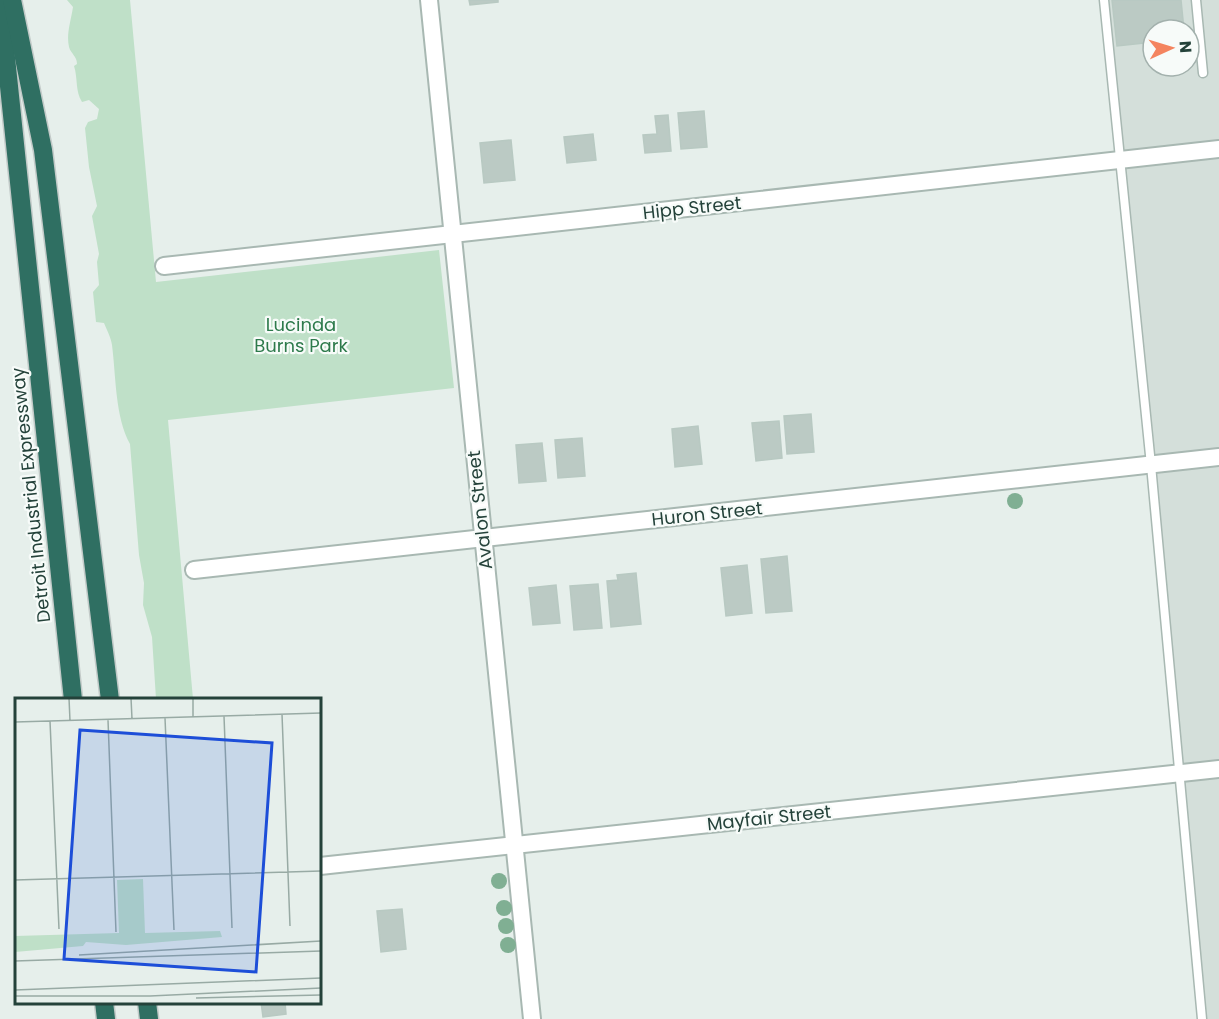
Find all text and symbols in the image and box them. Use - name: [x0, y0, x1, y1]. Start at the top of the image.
- north arrow: [1141, 18, 1201, 78]
- text: N: [1174, 40, 1197, 54]
- street label: Hipp Street: [642, 190, 742, 225]
- park label: Lucinda Burns Park: [254, 312, 349, 358]
- street label: Detroit Industrial Expressway: [5, 366, 56, 624]
- street label: Avalon Street: [461, 449, 498, 571]
- street label: Huron Street: [650, 495, 764, 532]
- inset map: [15, 698, 321, 1004]
- street label: Mayfair Street: [706, 799, 832, 836]

